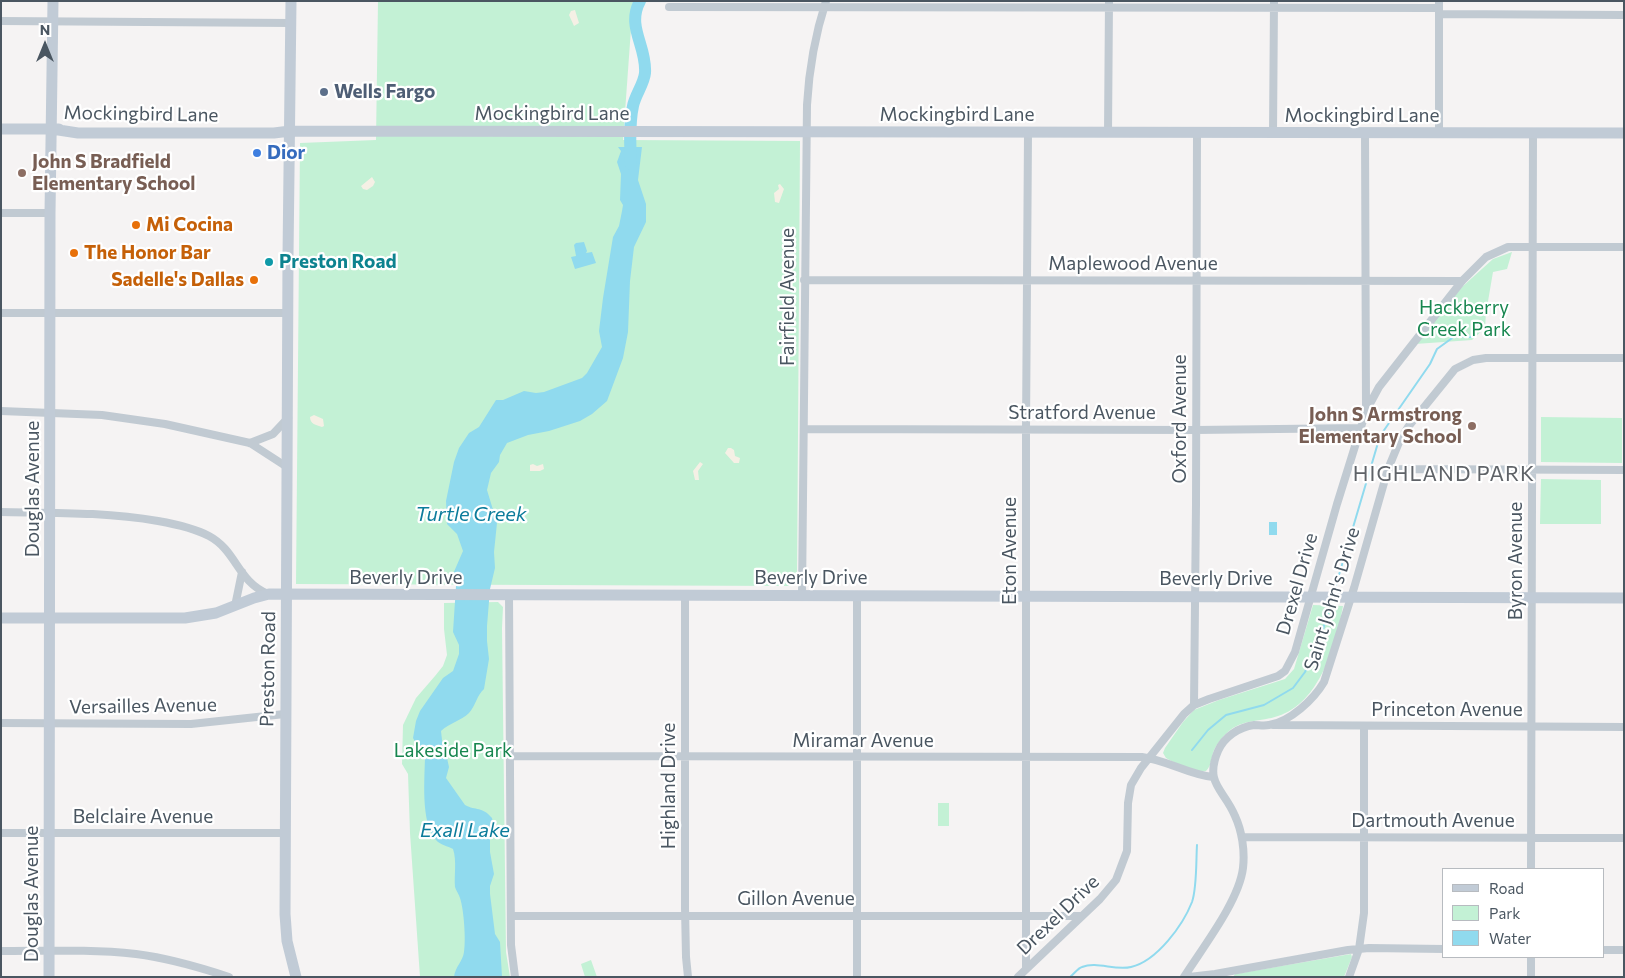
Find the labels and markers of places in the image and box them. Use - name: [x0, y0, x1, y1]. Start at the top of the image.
- place label: Wells Fargo: [334, 81, 435, 103]
- marker: Wells Fargo: [318, 86, 330, 98]
- place label: Dior: [267, 142, 305, 164]
- marker: Dior: [251, 147, 263, 159]
- place label: John S Bradfield Elementary School: [32, 151, 196, 195]
- marker: John S Bradfield Elementary School: [16, 167, 28, 179]
- place label: Mi Cocina: [146, 214, 233, 236]
- marker: Mi Cocina: [130, 219, 142, 231]
- place label: The Honor Bar: [84, 242, 211, 264]
- marker: The Honor Bar: [68, 247, 80, 259]
- place label: Preston Road: [279, 251, 397, 273]
- marker: Preston Road: [263, 256, 275, 268]
- place label: Sadelle's Dallas: [111, 269, 244, 291]
- marker: Sadelle's Dallas: [248, 274, 260, 286]
- place label: John S Armstrong Elementary School: [1298, 404, 1462, 448]
- marker: John S Armstrong Elementary School: [1466, 420, 1478, 432]

